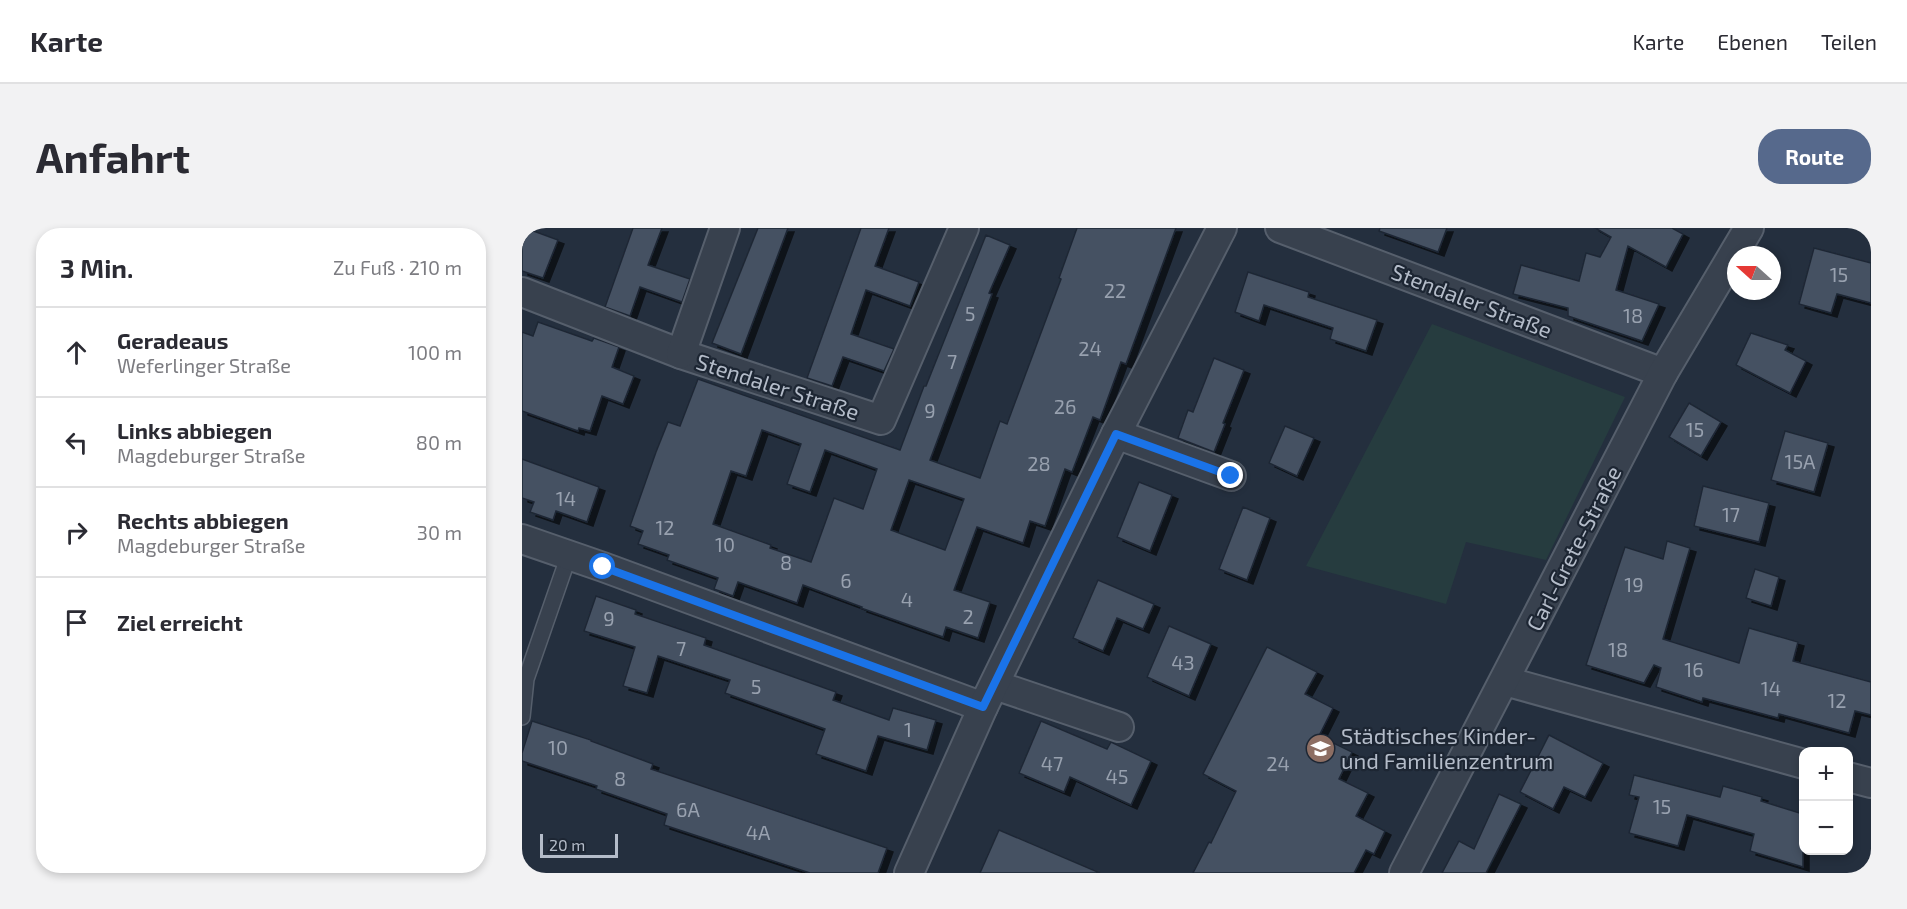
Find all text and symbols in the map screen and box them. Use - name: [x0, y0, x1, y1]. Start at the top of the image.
- text: Karte: [30, 24, 103, 58]
- text: Karte: [1633, 29, 1684, 54]
- text: Ebenen: [1717, 29, 1788, 54]
- text: Teilen: [1821, 29, 1877, 54]
- button: Route: [1758, 129, 1871, 184]
- text: Anfahrt: [36, 131, 190, 181]
- north arrow: [1727, 246, 1781, 300]
- text: 3 Min.: [60, 252, 133, 283]
- text: Zu Fuß · 210 m: [333, 255, 462, 279]
- street label: Stendaler Straße: [1388, 257, 1556, 343]
- house number: 15: [1830, 262, 1848, 286]
- house number: 22: [1104, 278, 1126, 302]
- house number: 5: [965, 301, 975, 325]
- house number: 18: [1623, 303, 1643, 327]
- text: Geradeaus: [117, 327, 228, 353]
- icon: ahead: [60, 336, 93, 369]
- house number: 24: [1078, 336, 1102, 360]
- text: 100 m: [408, 340, 462, 364]
- street label: Stendaler Straße: [693, 347, 863, 425]
- house number: 7: [947, 349, 957, 373]
- text: Weferlinger Straße: [117, 353, 291, 377]
- house number: 26: [1054, 394, 1076, 418]
- house number: 9: [924, 398, 936, 422]
- text: Links abbiegen: [117, 417, 272, 443]
- house number: 15: [1686, 417, 1704, 441]
- icon: left: [60, 426, 93, 459]
- text: 80 m: [416, 430, 462, 454]
- text: Magdeburger Straße: [117, 443, 305, 467]
- house number: 15A: [1784, 449, 1816, 473]
- house number: 28: [1027, 451, 1051, 475]
- street label: Carl-Grete-Straße: [1520, 461, 1626, 635]
- route end: [1217, 462, 1243, 488]
- house number: 14: [556, 486, 576, 510]
- house number: 17: [1722, 502, 1740, 526]
- text: Rechts abbiegen: [117, 507, 289, 533]
- house number: 12: [655, 515, 675, 539]
- icon: right: [60, 516, 93, 549]
- text: 30 m: [417, 520, 462, 544]
- house number: 10: [715, 532, 735, 556]
- text: Magdeburger Straße: [117, 533, 305, 557]
- house number: 8: [780, 550, 792, 574]
- route start: [589, 553, 615, 579]
- house number: 6: [840, 568, 852, 592]
- house number: 19: [1624, 572, 1644, 596]
- house number: 4: [901, 587, 913, 611]
- house number: 2: [962, 604, 974, 628]
- icon: arrive: [60, 606, 93, 639]
- house number: 9: [603, 606, 615, 630]
- text: Ziel erreicht: [117, 609, 243, 635]
- house number: 7: [676, 636, 686, 660]
- house number: 18: [1608, 637, 1628, 661]
- house number: 43: [1171, 650, 1195, 674]
- house number: 16: [1684, 657, 1704, 681]
- house number: 5: [751, 674, 761, 698]
- house number: 14: [1761, 676, 1781, 700]
- house number: 12: [1827, 688, 1847, 712]
- house number: 1: [904, 717, 912, 741]
- place label: Städtisches Kinder- und Familienzentrum: [1341, 722, 1553, 773]
- school or university icon: Städtisches Kinder- und Familienzentrum: [1304, 732, 1336, 764]
- house number: 10: [548, 735, 568, 759]
- map controls: [1799, 747, 1853, 855]
- button: +: [1799, 747, 1853, 801]
- house number: 47: [1041, 751, 1063, 775]
- house number: 24: [1266, 751, 1290, 775]
- house number: 45: [1105, 764, 1129, 788]
- house number: 8: [614, 766, 626, 790]
- house number: 15: [1653, 794, 1671, 818]
- house number: 6A: [676, 797, 700, 821]
- button: −: [1799, 801, 1853, 855]
- house number: 4A: [746, 820, 771, 844]
- scale bar: [540, 831, 618, 858]
- text: 20 m: [549, 835, 585, 854]

